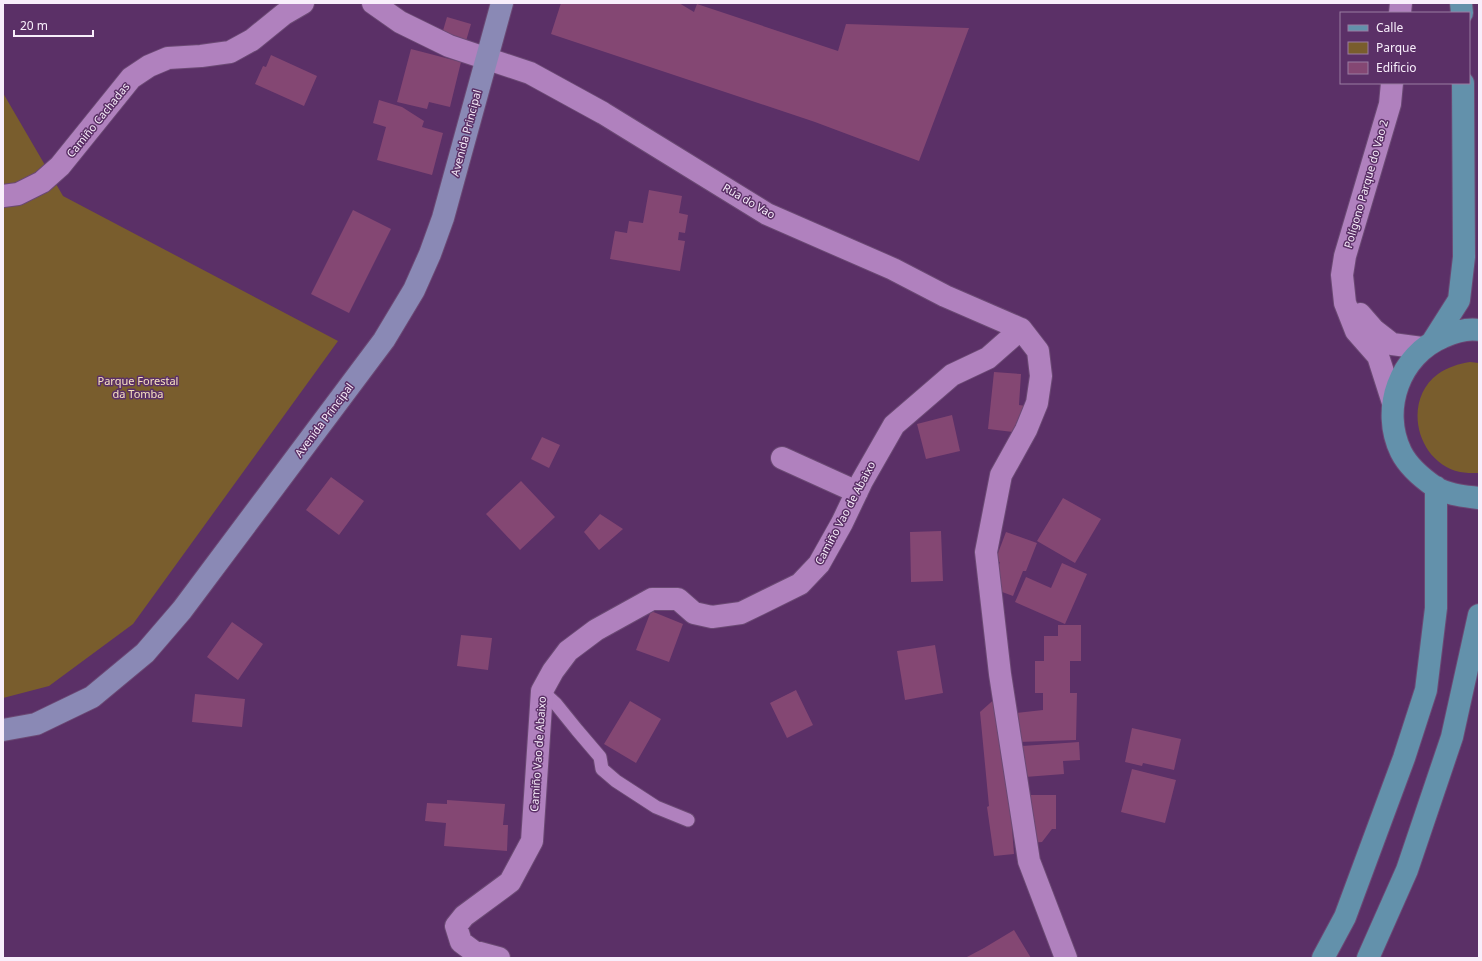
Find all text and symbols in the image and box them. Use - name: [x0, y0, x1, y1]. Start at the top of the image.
- scale bar: [14, 12, 93, 38]
- legend: [1340, 12, 1470, 84]
- text: 20 m: [20, 17, 48, 34]
- text: Calle: [1376, 19, 1404, 36]
- text: Parque: [1376, 39, 1417, 56]
- text: Edificio: [1376, 59, 1417, 76]
- street label: Camiño Cachadas: [63, 79, 132, 160]
- street label: Avenida Principal: [447, 88, 484, 178]
- street label: Polígono Parque do Vao 2: [1340, 118, 1391, 250]
- street label: Rúa do Vao: [720, 180, 778, 222]
- park label: Parque Forestal da Tomba: [98, 373, 178, 401]
- street label: Avenida Principal: [291, 380, 356, 460]
- street label: Camiño Vao de Abaixo: [811, 458, 878, 567]
- street label: Camiño Vao de Abaixo: [526, 695, 549, 812]

